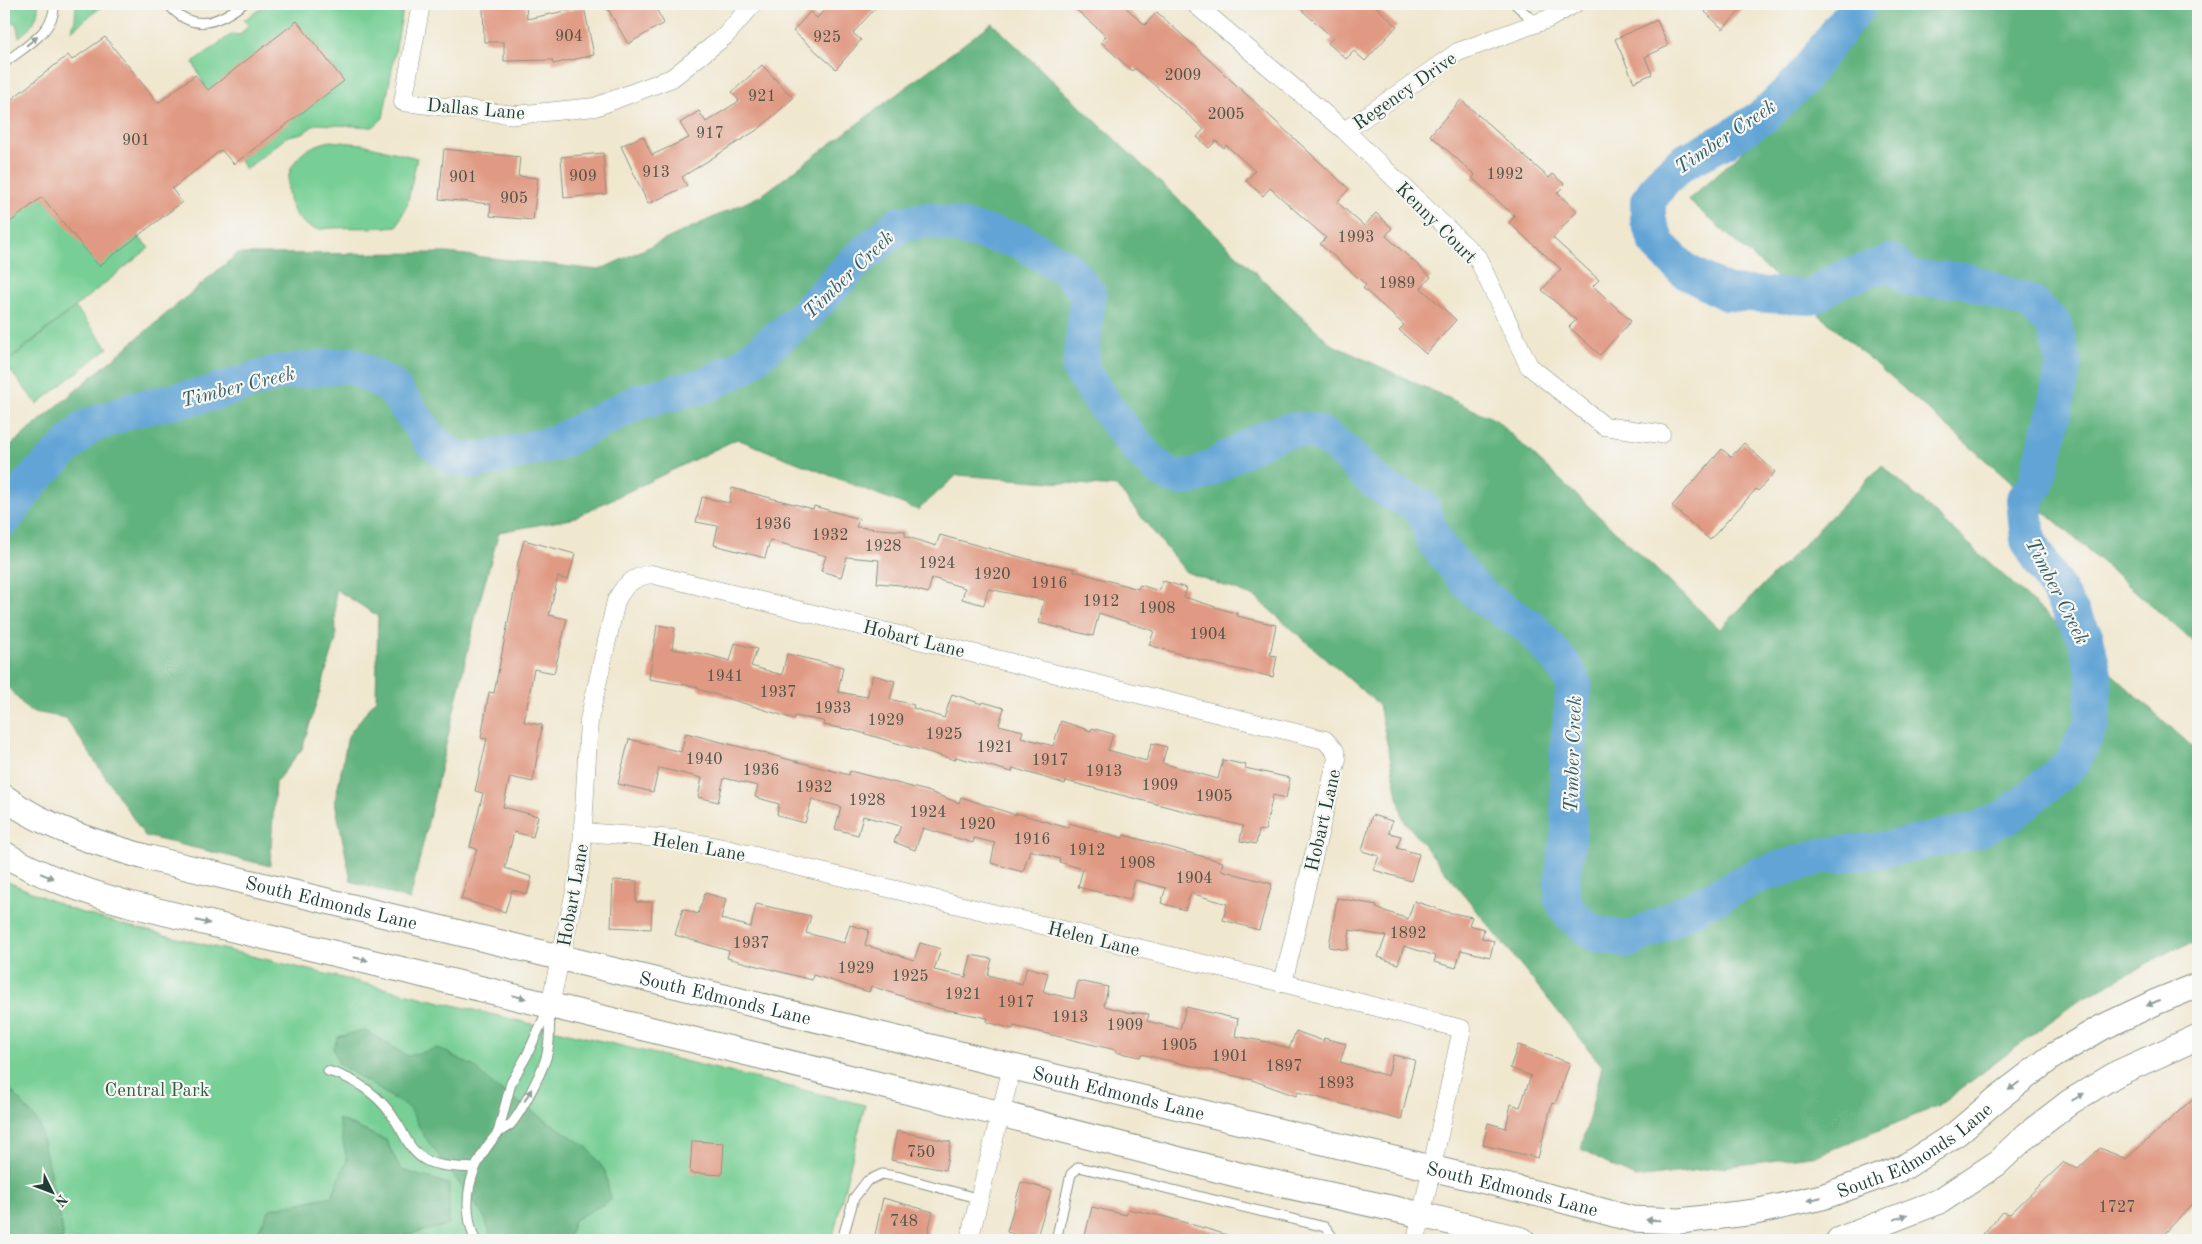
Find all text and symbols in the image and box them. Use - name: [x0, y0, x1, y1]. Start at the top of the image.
- house number: 904: [555, 29, 583, 45]
- house number: 925: [813, 30, 841, 46]
- one-way arrow: [25, 35, 38, 46]
- street label: Regency Drive: [1350, 50, 1460, 135]
- house number: 2009: [1164, 68, 1202, 84]
- house number: 921: [748, 89, 776, 105]
- street label: Dallas Lane: [426, 97, 526, 124]
- water label: Timber Creek: [1672, 97, 1780, 179]
- house number: 2005: [1207, 107, 1245, 123]
- house number: 917: [696, 126, 724, 142]
- house number: 901: [122, 133, 150, 149]
- house number: 913: [642, 165, 670, 181]
- house number: 1992: [1486, 167, 1524, 183]
- house number: 909: [569, 169, 597, 185]
- house number: 901: [449, 170, 477, 186]
- street label: Kenny Court: [1391, 180, 1479, 268]
- house number: 905: [500, 191, 528, 207]
- water label: Timber Creek: [800, 228, 898, 323]
- house number: 1993: [1337, 230, 1375, 246]
- house number: 1989: [1378, 276, 1416, 292]
- water label: Timber Creek: [179, 364, 298, 412]
- house number: 1936: [754, 517, 792, 533]
- house number: 1932: [811, 528, 849, 544]
- water label: Timber Creek: [2021, 535, 2092, 649]
- house number: 1928: [864, 539, 902, 555]
- house number: 1924: [918, 556, 956, 572]
- house number: 1920: [973, 567, 1011, 583]
- house number: 1916: [1030, 576, 1068, 592]
- house number: 1912: [1082, 594, 1120, 610]
- house number: 1908: [1138, 601, 1176, 617]
- street label: Hobart Lane: [860, 619, 966, 662]
- house number: 1904: [1189, 627, 1227, 643]
- house number: 1941: [706, 669, 744, 685]
- house number: 1937: [759, 685, 797, 701]
- water label: Timber Creek: [1562, 695, 1586, 813]
- house number: 1933: [814, 701, 852, 717]
- house number: 1929: [867, 713, 905, 729]
- house number: 1925: [925, 727, 963, 743]
- house number: 1921: [976, 740, 1014, 756]
- house number: 1940: [685, 752, 723, 768]
- house number: 1917: [1031, 753, 1069, 769]
- house number: 1936: [742, 763, 780, 779]
- house number: 1913: [1085, 764, 1123, 780]
- street label: Hobart Lane: [1303, 768, 1345, 874]
- house number: 1909: [1141, 778, 1179, 794]
- house number: 1932: [795, 780, 833, 796]
- house number: 1905: [1195, 789, 1233, 805]
- house number: 1928: [848, 793, 886, 809]
- house number: 1924: [909, 805, 947, 821]
- house number: 1920: [958, 817, 996, 833]
- street label: Helen Lane: [650, 831, 747, 866]
- house number: 1916: [1013, 832, 1051, 848]
- street label: Hobart Lane: [556, 842, 593, 948]
- house number: 1912: [1068, 843, 1106, 859]
- house number: 1908: [1118, 856, 1156, 872]
- house number: 1904: [1175, 871, 1213, 887]
- one-way arrow: [40, 872, 55, 880]
- street label: South Edmonds Lane: [243, 875, 419, 935]
- one-way arrow: [195, 918, 210, 926]
- street label: Helen Lane: [1045, 920, 1141, 961]
- house number: 1892: [1389, 926, 1427, 942]
- house number: 1937: [732, 936, 770, 952]
- one-way arrow: [354, 956, 369, 964]
- house number: 1929: [837, 961, 875, 977]
- house number: 1925: [891, 969, 929, 985]
- street label: South Edmonds Lane: [637, 970, 812, 1030]
- house number: 1921: [944, 987, 982, 1003]
- one-way arrow: [512, 993, 527, 1001]
- house number: 1917: [997, 995, 1035, 1011]
- one-way arrow: [2146, 1000, 2160, 1008]
- house number: 1913: [1051, 1010, 1089, 1026]
- house number: 1909: [1106, 1018, 1144, 1034]
- house number: 1905: [1160, 1038, 1198, 1054]
- house number: 1901: [1211, 1049, 1249, 1065]
- house number: 1897: [1265, 1059, 1303, 1075]
- street label: South Edmonds Lane: [1030, 1065, 1206, 1125]
- house number: 1893: [1317, 1076, 1355, 1092]
- one-way arrow: [2008, 1080, 2021, 1091]
- park label: Central Park: [104, 1082, 210, 1101]
- one-way arrow: [523, 1089, 532, 1102]
- one-way arrow: [2072, 1093, 2085, 1102]
- street label: South Edmonds Lane: [1835, 1100, 1997, 1203]
- house number: 750: [907, 1145, 935, 1161]
- street label: South Edmonds Lane: [1424, 1160, 1600, 1221]
- north arrow: [28, 1166, 78, 1216]
- text: N: [52, 1191, 70, 1209]
- one-way arrow: [1806, 1195, 1821, 1203]
- house number: 1727: [2098, 1200, 2136, 1216]
- one-way arrow: [1894, 1213, 1909, 1221]
- house number: 748: [890, 1214, 918, 1230]
- one-way arrow: [1645, 1216, 1661, 1224]

